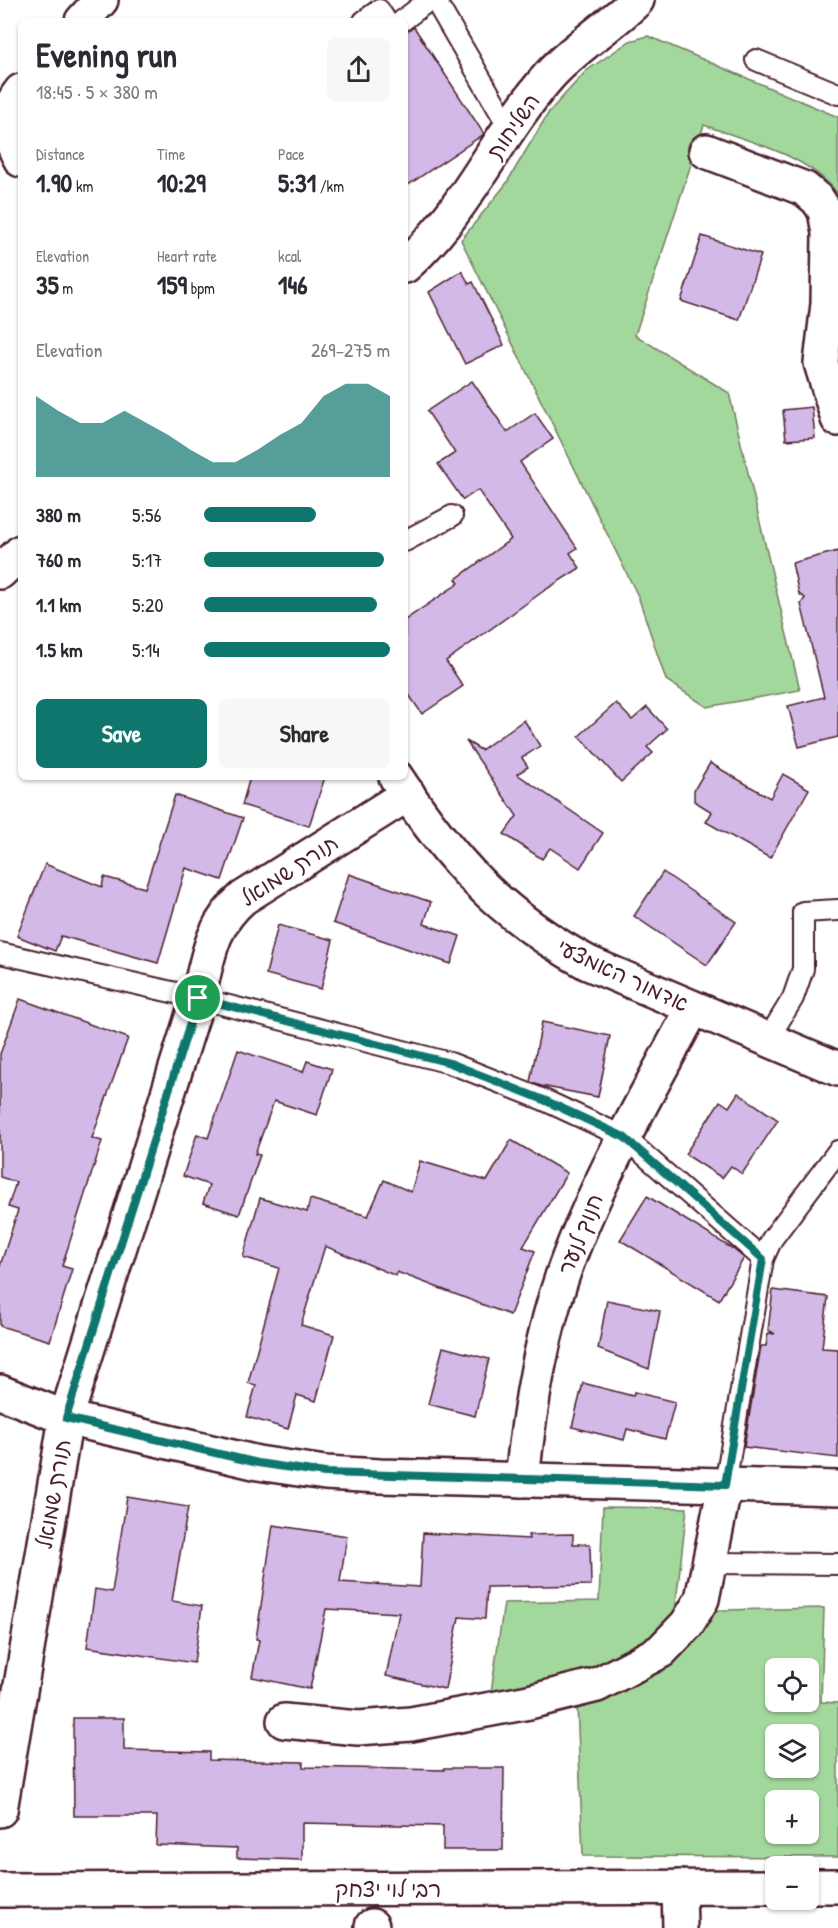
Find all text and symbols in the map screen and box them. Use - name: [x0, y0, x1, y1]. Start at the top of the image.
- text: Evening run: [36, 33, 177, 77]
- button: share: [327, 38, 390, 101]
- text: 18:45 · 5 × 380 m: [36, 78, 158, 105]
- street label: השליחות: [479, 87, 547, 165]
- text: Distance: [36, 143, 85, 165]
- text: Time: [157, 143, 185, 165]
- text: Pace: [278, 143, 305, 165]
- text: 1.90: [36, 165, 72, 200]
- text: 10:29: [157, 165, 206, 200]
- text: 5:31: [278, 165, 316, 200]
- text: km: [72, 175, 93, 197]
- text: /km: [316, 175, 344, 197]
- text: Elevation: [36, 245, 89, 267]
- text: Heart rate: [157, 245, 217, 267]
- text: kcal: [278, 245, 301, 267]
- text: 35: [36, 267, 59, 302]
- text: 159: [157, 267, 187, 302]
- text: 146: [278, 267, 308, 302]
- text: m: [59, 277, 73, 299]
- text: bpm: [187, 277, 215, 299]
- text: Elevation: [36, 336, 102, 363]
- text: 269–275 m: [311, 336, 390, 363]
- text: 380 m: [36, 501, 81, 528]
- text: 5:56: [132, 501, 162, 528]
- text: 760 m: [36, 546, 81, 573]
- text: 5:17: [132, 546, 162, 573]
- text: 1.1 km: [36, 591, 81, 618]
- text: 5:20: [132, 591, 163, 618]
- text: 1.5 km: [36, 636, 83, 663]
- text: 5:14: [132, 636, 160, 663]
- button: Save: [36, 699, 207, 768]
- button: Share: [219, 699, 390, 768]
- street label: תורת שמואל: [234, 827, 344, 913]
- street label: אדמור האמצעי: [552, 931, 694, 1019]
- pin: [172, 972, 223, 1023]
- icon: arrive: [181, 981, 214, 1014]
- street label: חנוך לנער: [550, 1189, 610, 1279]
- street label: תורת שמואל: [29, 1437, 77, 1551]
- map controls: [765, 1658, 819, 1910]
- button: locate: [765, 1658, 819, 1712]
- button: layers: [765, 1724, 819, 1778]
- button: +: [765, 1790, 819, 1844]
- button: −: [765, 1856, 819, 1910]
- street label: רבי לוי יצחק: [335, 1874, 441, 1904]

